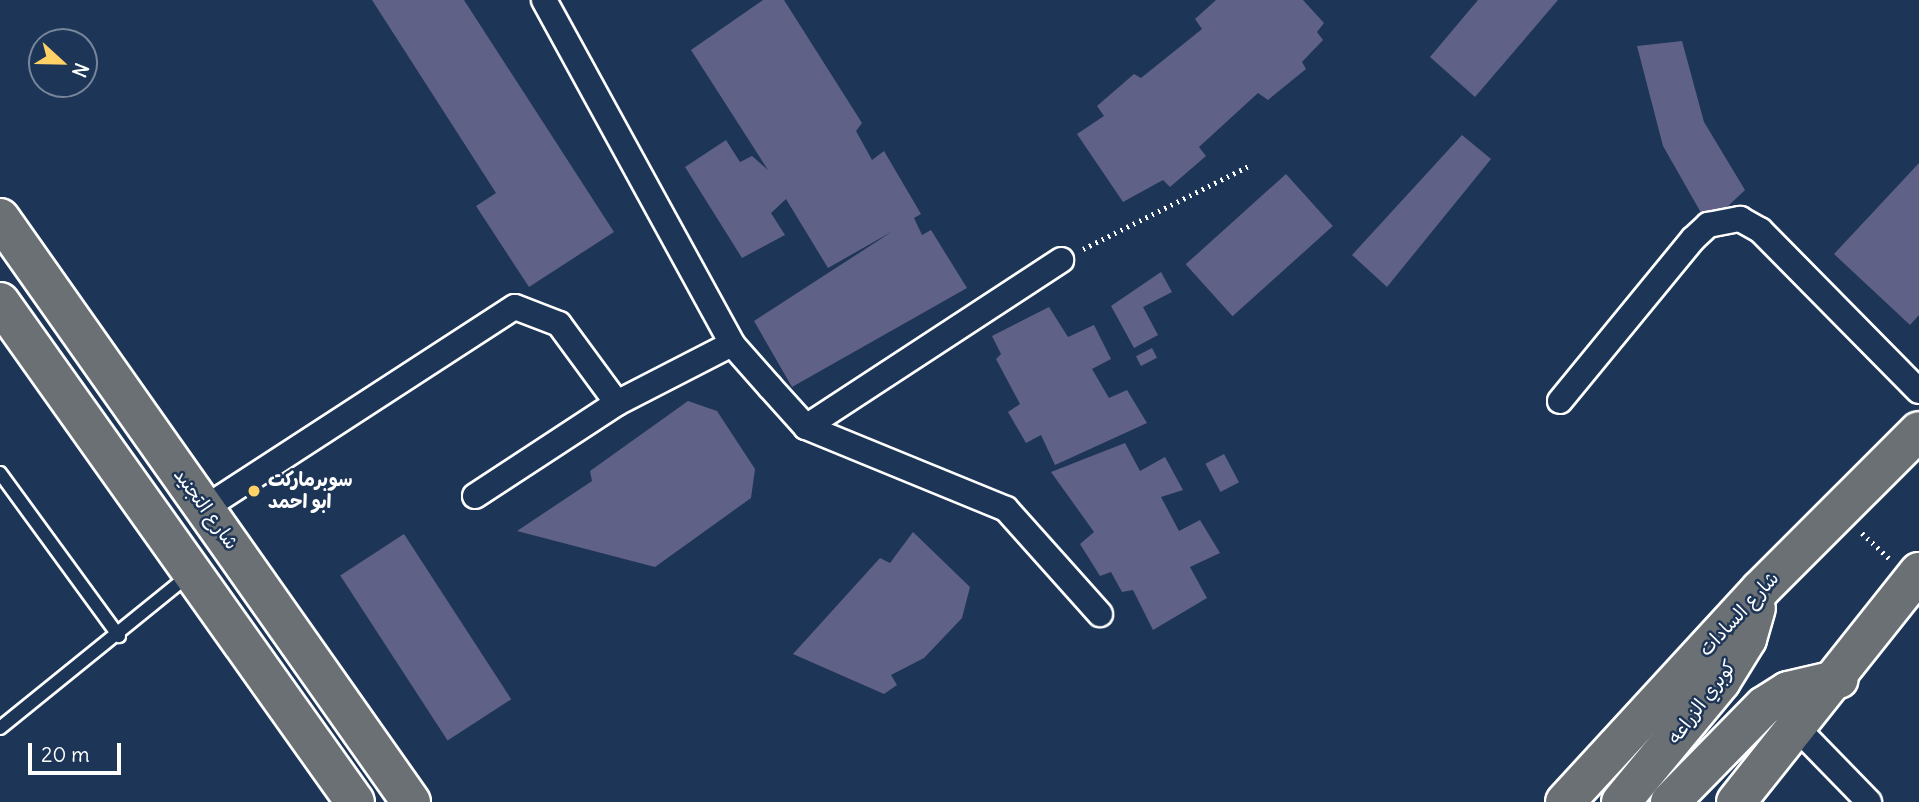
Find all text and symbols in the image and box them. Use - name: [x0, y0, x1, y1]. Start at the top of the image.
- north arrow: [28, 28, 98, 98]
- text: N: [67, 60, 94, 81]
- street label: شارع التجنيد: [169, 464, 243, 554]
- place label: سوبرماركت ابو احمد: [268, 469, 352, 513]
- marker: سوبرماركت ابو احمد: [246, 483, 262, 499]
- street label: شارع السادات: [1694, 567, 1784, 661]
- street label: كوبري الزراعه: [1663, 656, 1741, 748]
- scale bar: [32, 728, 124, 772]
- text: 20 m: [41, 741, 90, 768]

